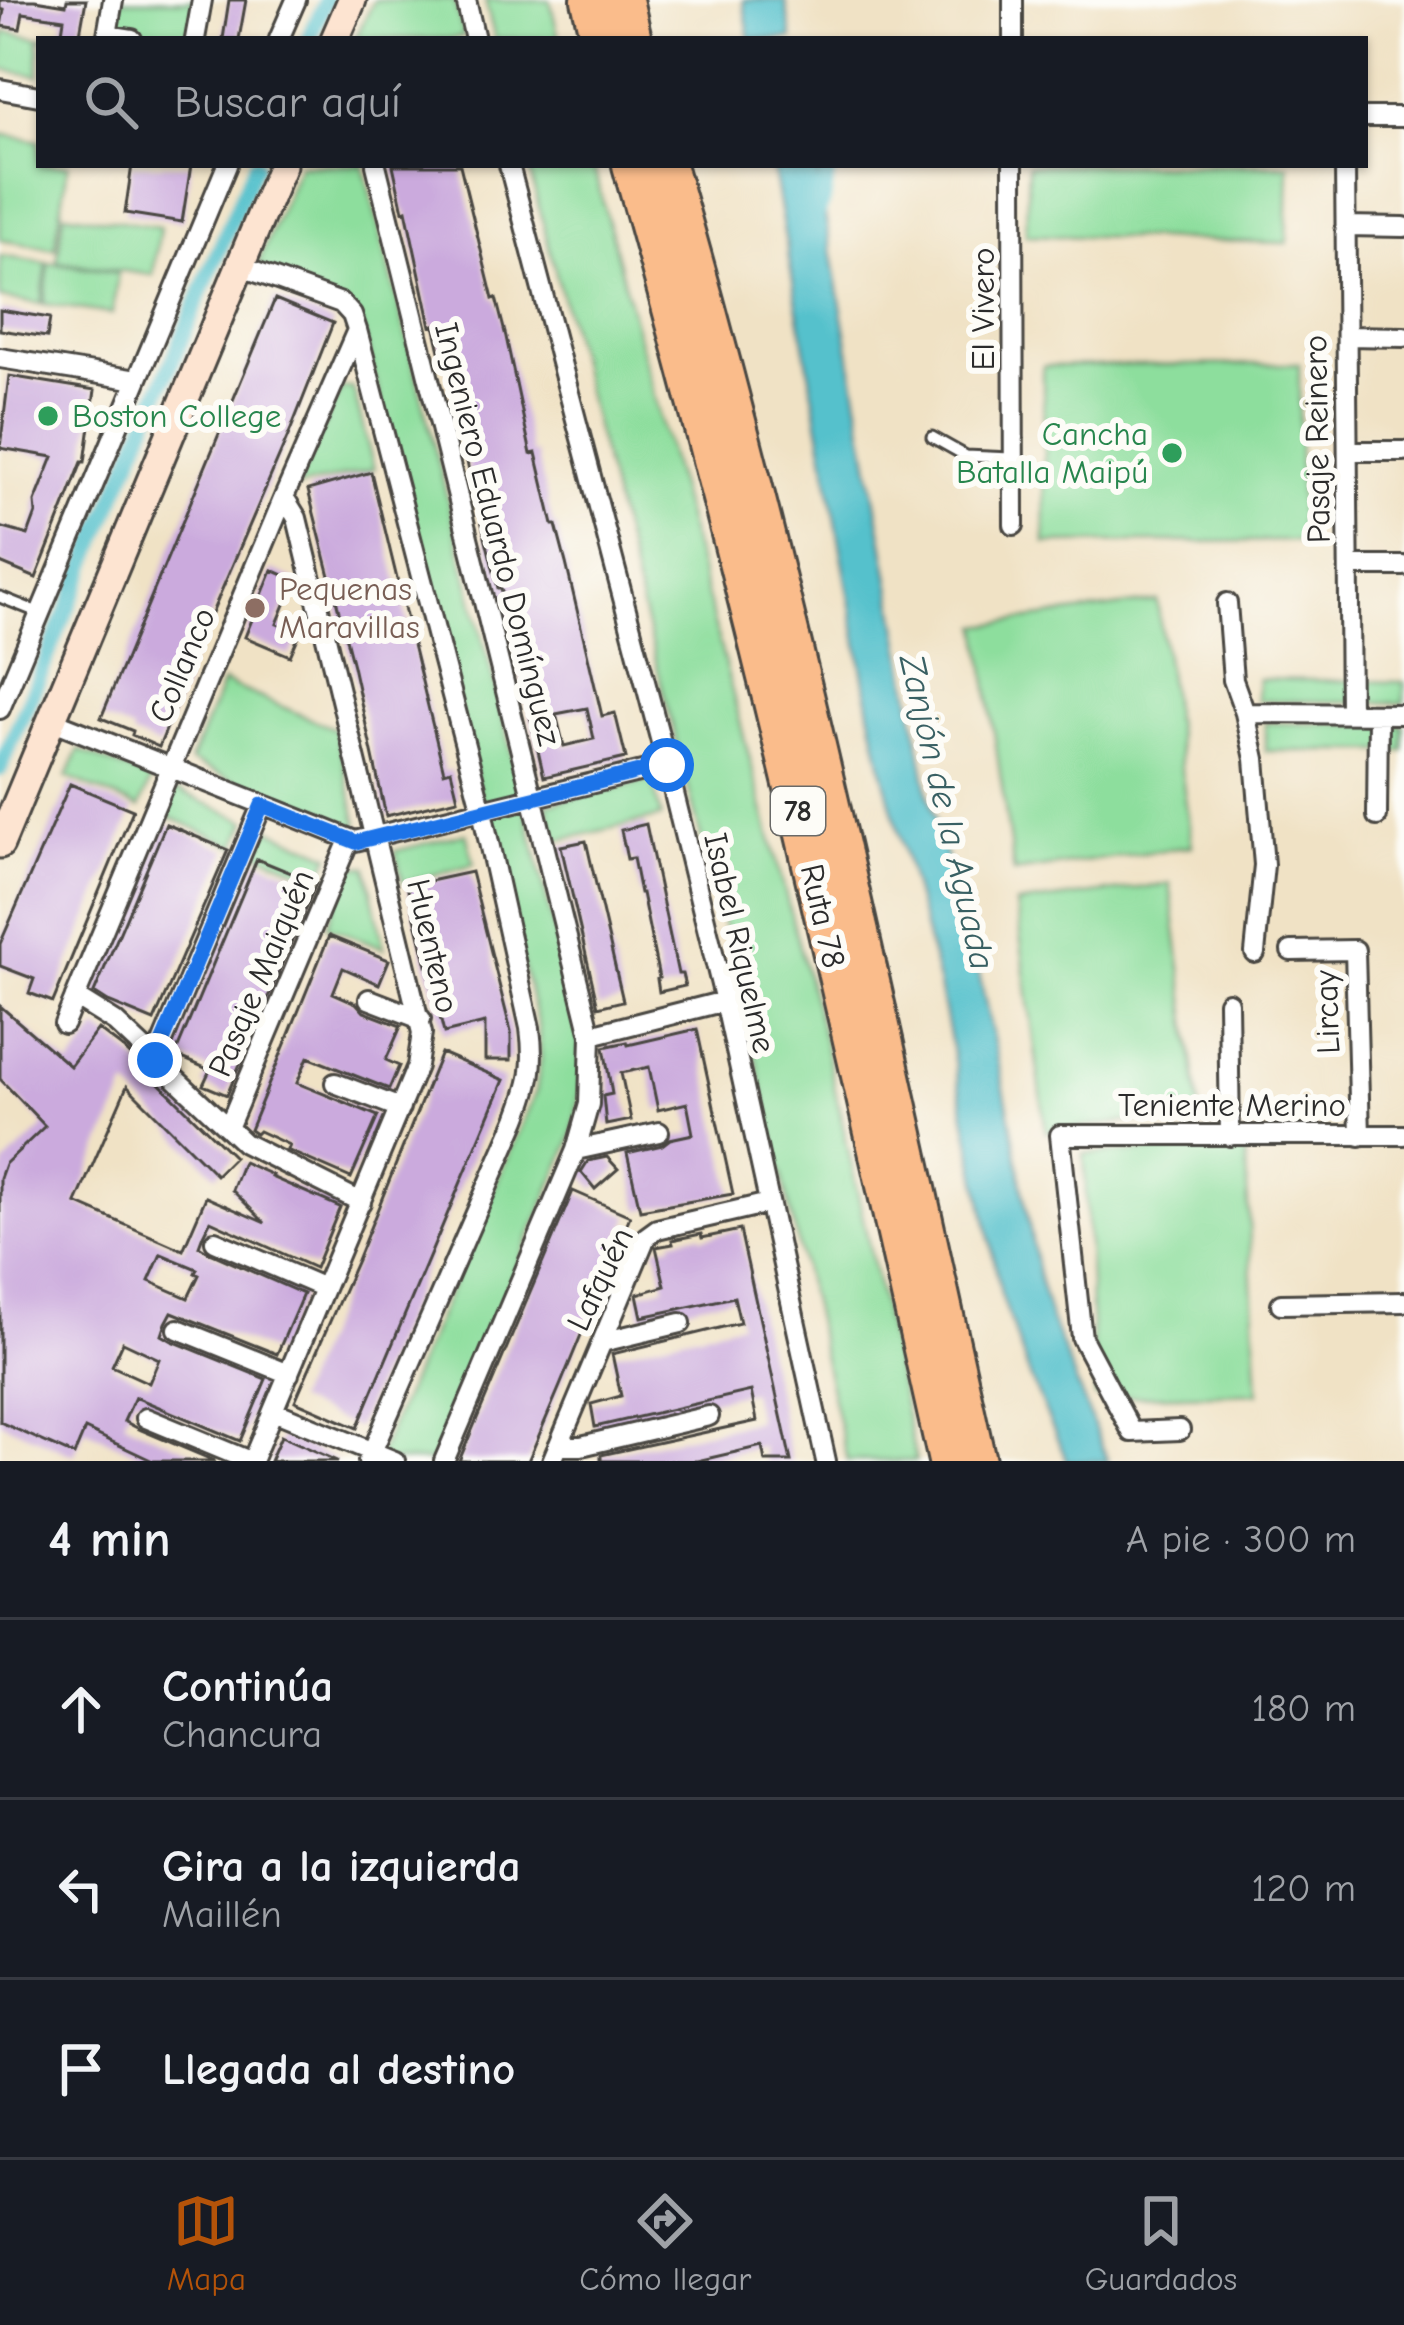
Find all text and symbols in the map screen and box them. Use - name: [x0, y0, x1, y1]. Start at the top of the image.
- search box: [36, 36, 1368, 168]
- icon: search: [78, 69, 144, 135]
- text: Buscar aquí: [174, 76, 401, 128]
- street label: El Vivero: [964, 248, 1002, 371]
- street label: Ingeniero Eduardo Domínguez: [427, 319, 569, 749]
- street label: Pasaje Reinero: [1296, 335, 1338, 543]
- place label: Boston College: [72, 397, 281, 435]
- marker: Boston College: [35, 403, 61, 429]
- place label: Cancha Batalla Maipú: [956, 415, 1148, 491]
- marker: Cancha Batalla Maipú: [1159, 440, 1185, 466]
- place label: Pequenas Maravillas: [279, 570, 420, 646]
- marker: Pequenas Maravillas: [242, 595, 268, 621]
- street label: Collanco: [141, 602, 223, 728]
- water label: Zanjón de la Aguada: [891, 649, 1003, 974]
- route start: [640, 738, 694, 792]
- road number: 78: [771, 787, 825, 835]
- street label: Isabel Riquelme: [696, 829, 784, 1057]
- street label: Ruta 78: [793, 860, 853, 972]
- street label: Pasaje Maiquén: [200, 864, 322, 1082]
- street label: Huenteno: [399, 875, 467, 1017]
- street label: Lircay: [1307, 969, 1347, 1055]
- route end: [128, 1033, 182, 1087]
- street label: Teniente Merino: [1118, 1086, 1346, 1124]
- street label: Lafquén: [559, 1221, 641, 1337]
- text: 4 min: [48, 1510, 171, 1569]
- text: A pie · 300 m: [1126, 1517, 1356, 1562]
- text: Continúa: [162, 1660, 333, 1712]
- icon: ahead: [48, 1676, 114, 1742]
- text: 180 m: [1251, 1686, 1356, 1731]
- text: Chancura: [162, 1712, 322, 1757]
- text: Gira a la izquierda: [162, 1840, 521, 1892]
- icon: left: [48, 1856, 114, 1922]
- text: 120 m: [1251, 1866, 1356, 1911]
- text: Maillén: [162, 1892, 282, 1937]
- icon: arrive: [48, 2036, 114, 2102]
- text: Llegada al destino: [162, 2043, 515, 2095]
- tab: Mapa: [167, 2188, 246, 2298]
- tab: Cómo llegar: [579, 2188, 751, 2298]
- tab: Guardados: [1085, 2188, 1237, 2298]

